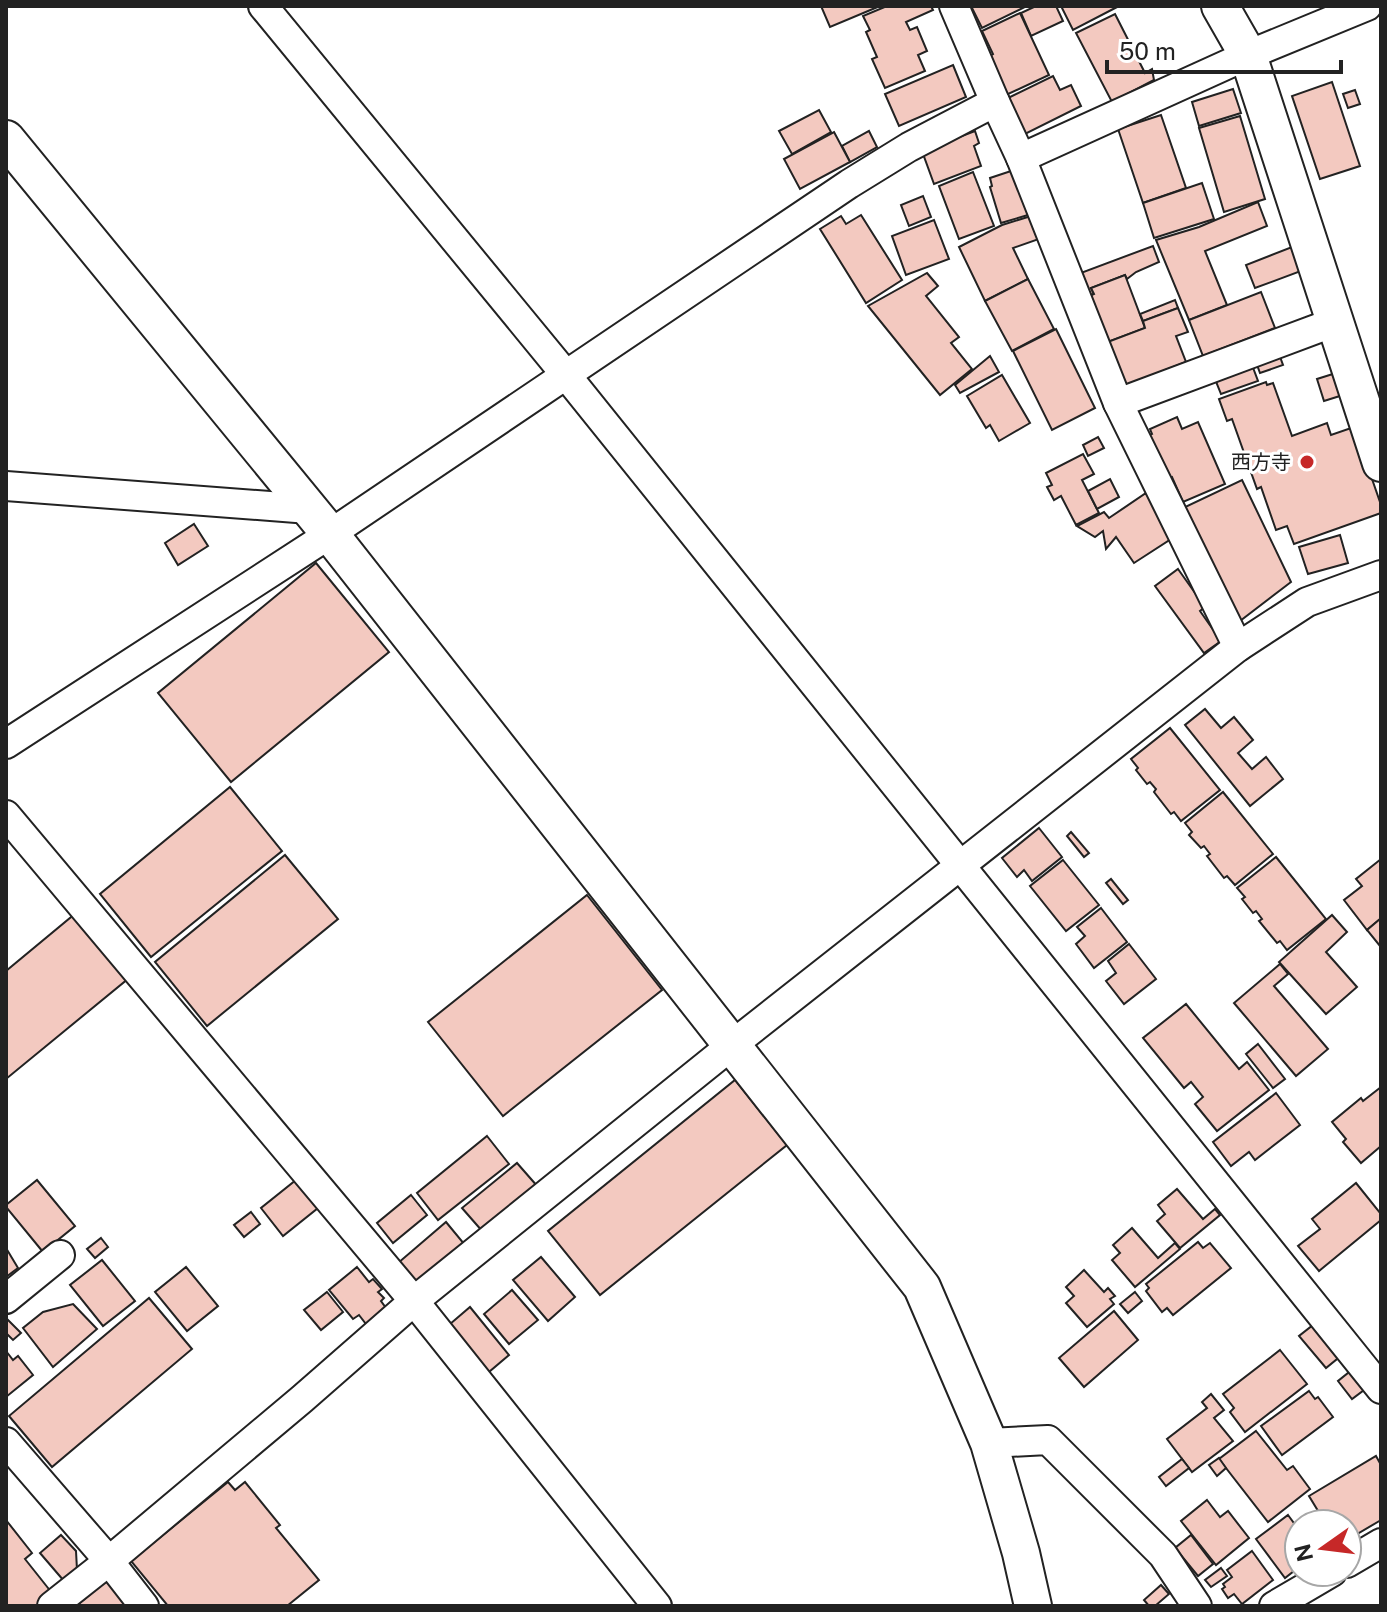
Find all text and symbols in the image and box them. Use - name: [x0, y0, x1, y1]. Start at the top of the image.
- scale bar: [1107, 24, 1341, 74]
- text: 50 m: [1119, 37, 1176, 65]
- place label: 西方寺: [1231, 450, 1291, 474]
- marker: 西方寺: [1298, 453, 1316, 471]
- north arrow: [1283, 1508, 1363, 1588]
- text: N: [1289, 1541, 1318, 1564]

